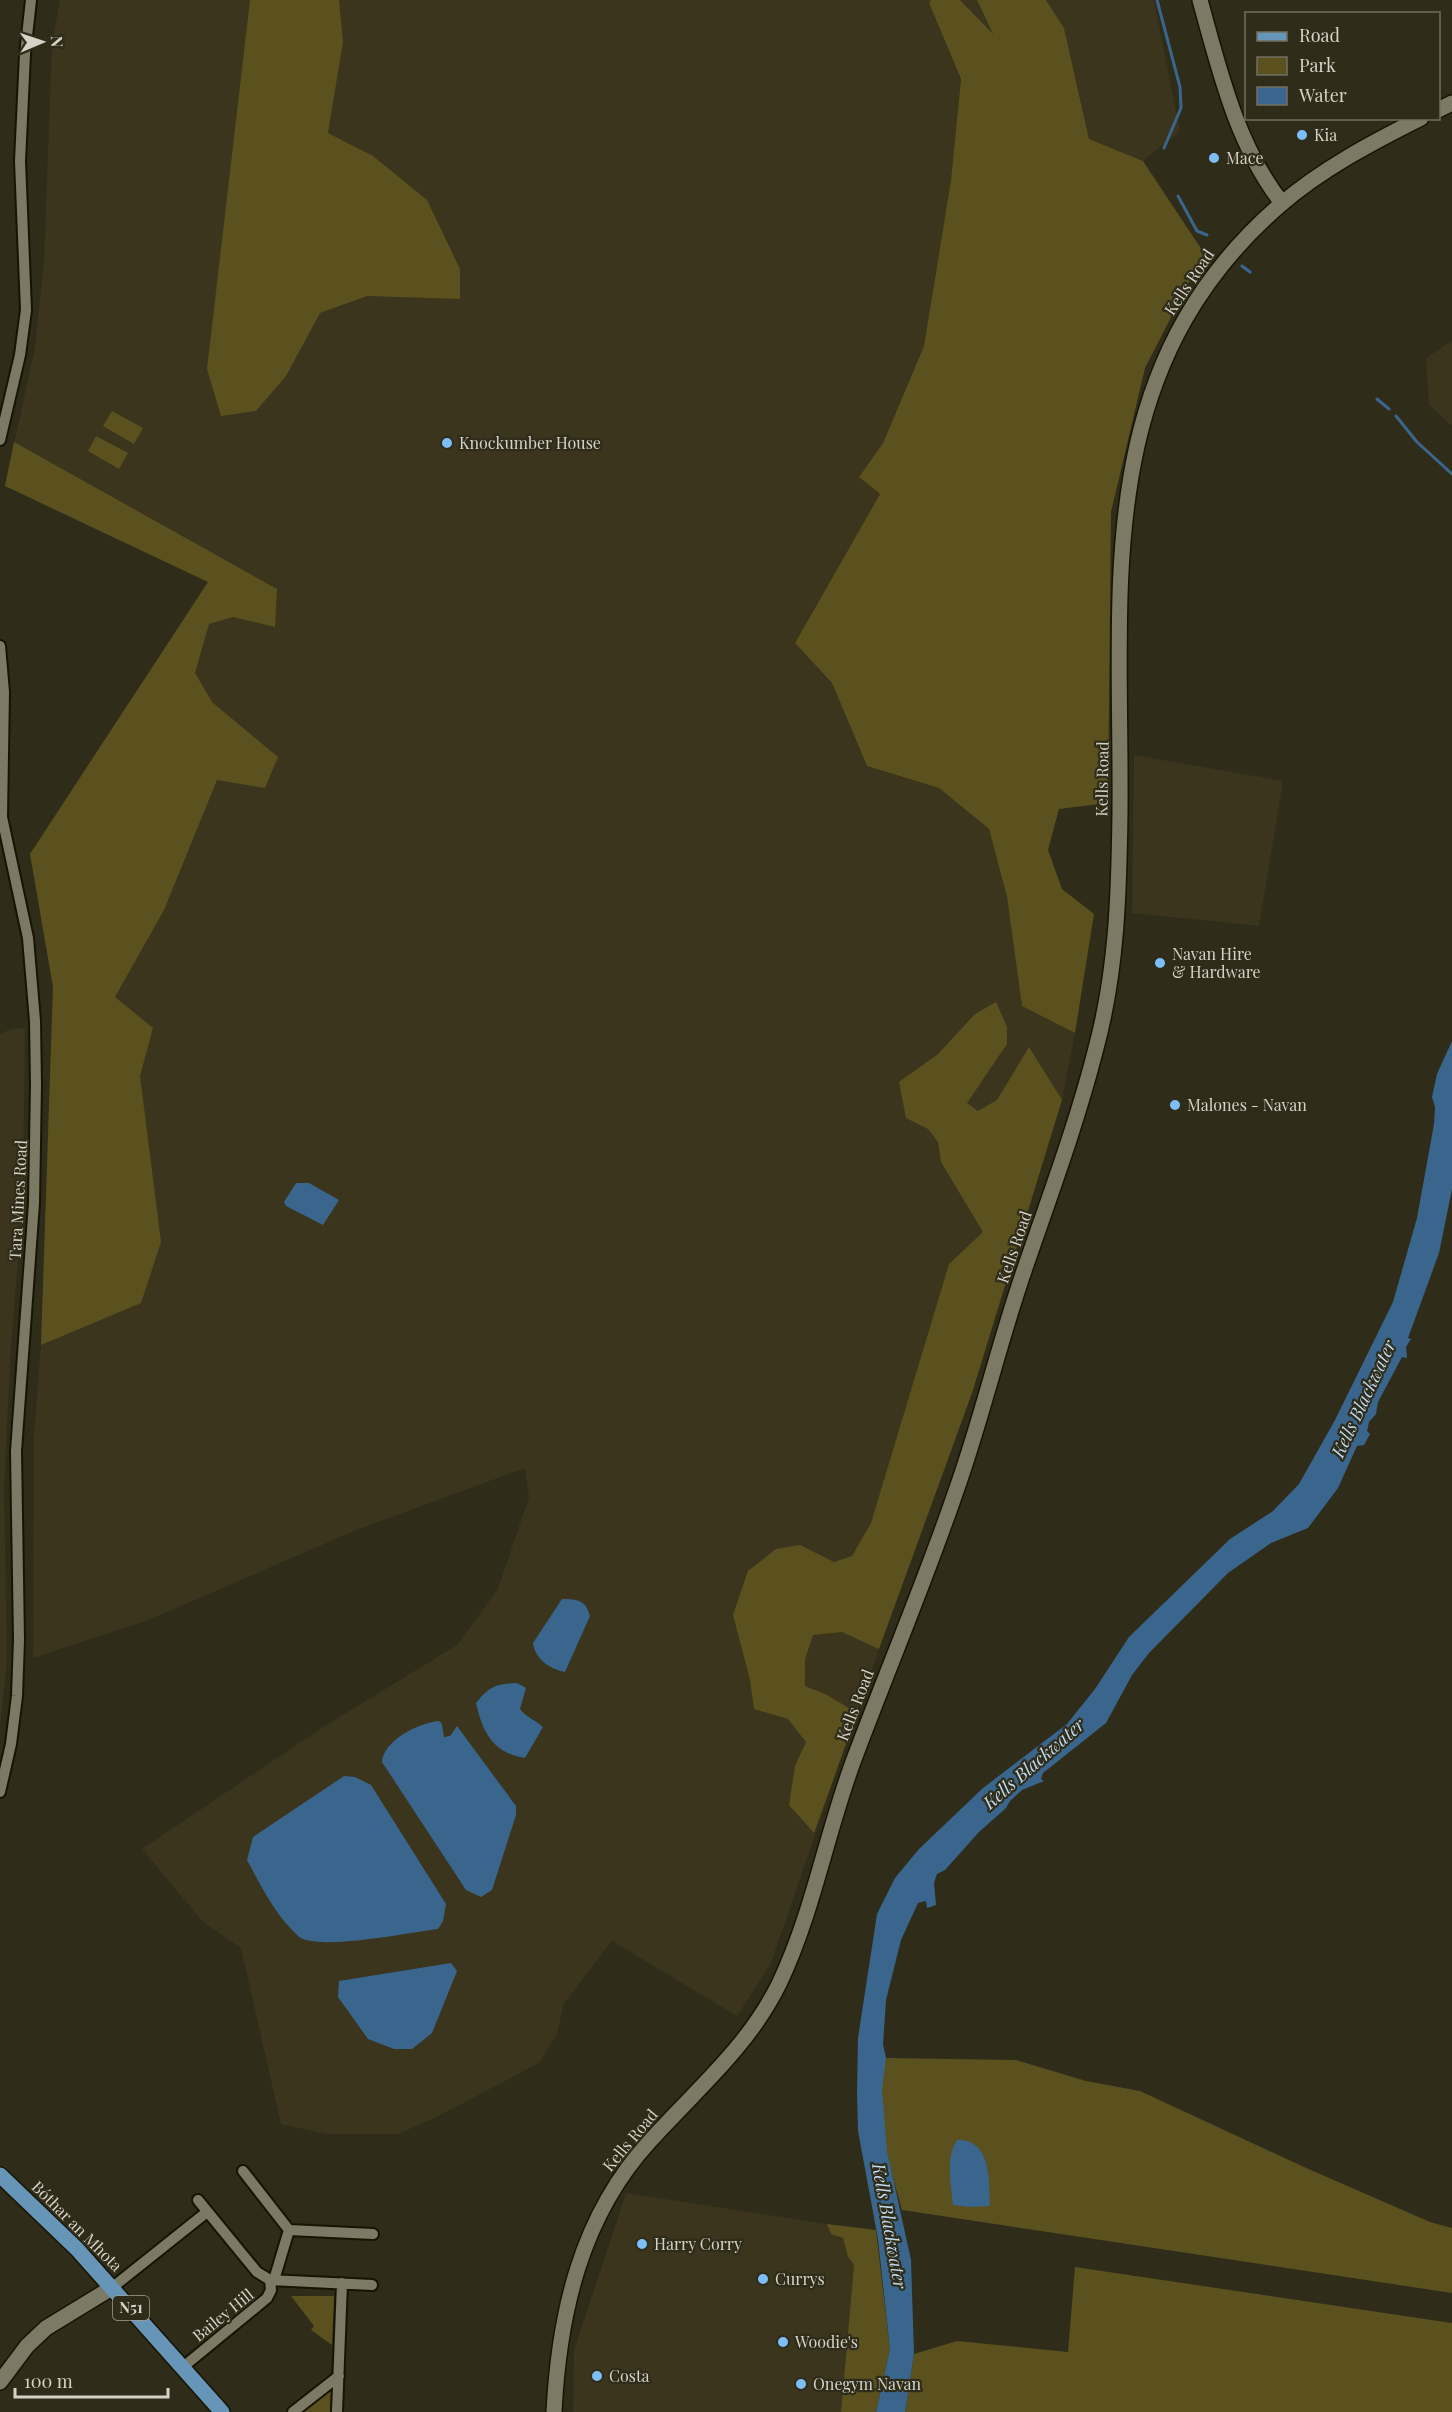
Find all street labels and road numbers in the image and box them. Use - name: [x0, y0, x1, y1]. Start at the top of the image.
- street label: Kells Road: [1159, 245, 1218, 319]
- street label: Kells Road: [1090, 741, 1113, 817]
- street label: Tara Mines Road: [4, 1139, 31, 1261]
- street label: Kells Road: [991, 1208, 1036, 1286]
- street label: Kells Road: [831, 1666, 878, 1744]
- street label: Kells Road: [597, 2104, 662, 2175]
- street label: Bóthar an Mhota: [28, 2176, 127, 2275]
- street label: Bailey Hill: [188, 2283, 258, 2346]
- road number: N51: [113, 2296, 149, 2320]

